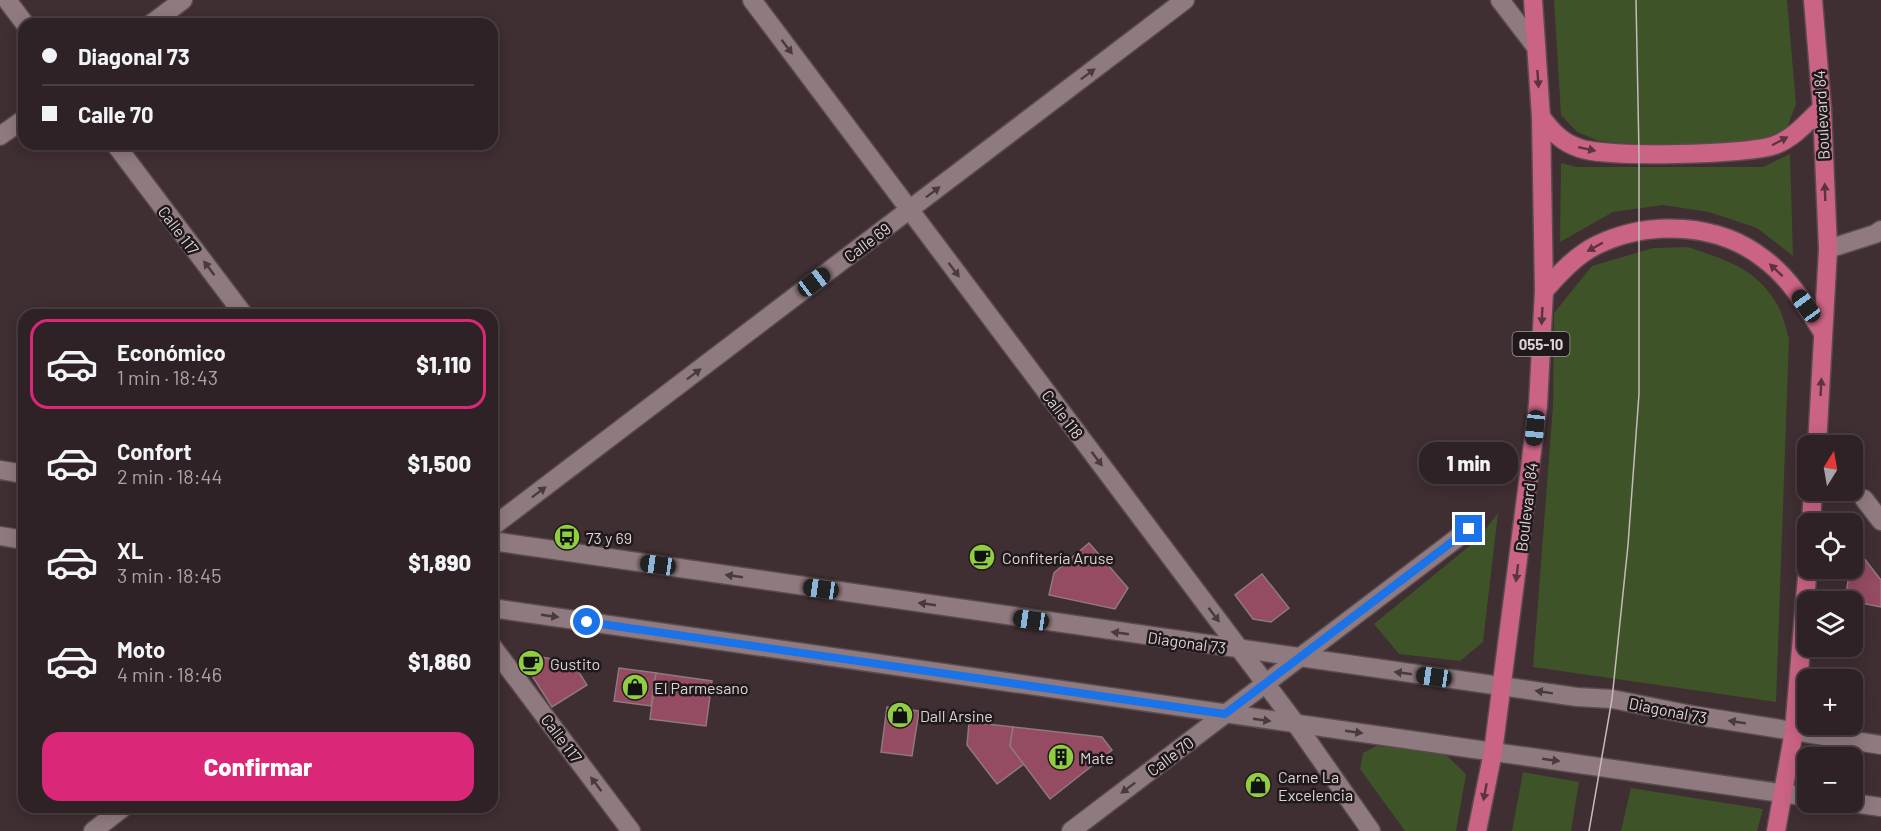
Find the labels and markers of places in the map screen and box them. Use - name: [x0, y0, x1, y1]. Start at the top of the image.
- bus stop icon: 73 y 69: [552, 522, 582, 552]
- place label: 73 y 69: [586, 528, 632, 547]
- cafe icon: Confitería Aruse: [967, 542, 997, 572]
- place label: Confitería Aruse: [1002, 548, 1114, 567]
- cafe icon: Gustito: [516, 648, 546, 678]
- place label: Gustito: [550, 654, 600, 673]
- shop icon: El Parmesano: [620, 672, 650, 702]
- place label: El Parmesano: [654, 678, 749, 697]
- shop icon: Dall Arsine: [885, 700, 915, 730]
- place label: Dall Arsine: [920, 706, 993, 725]
- building icon: Mate: [1046, 742, 1076, 772]
- place label: Mate: [1080, 748, 1114, 767]
- place label: Carne La Excelencia: [1278, 767, 1353, 804]
- shop icon: Carne La Excelencia: [1243, 770, 1273, 800]

